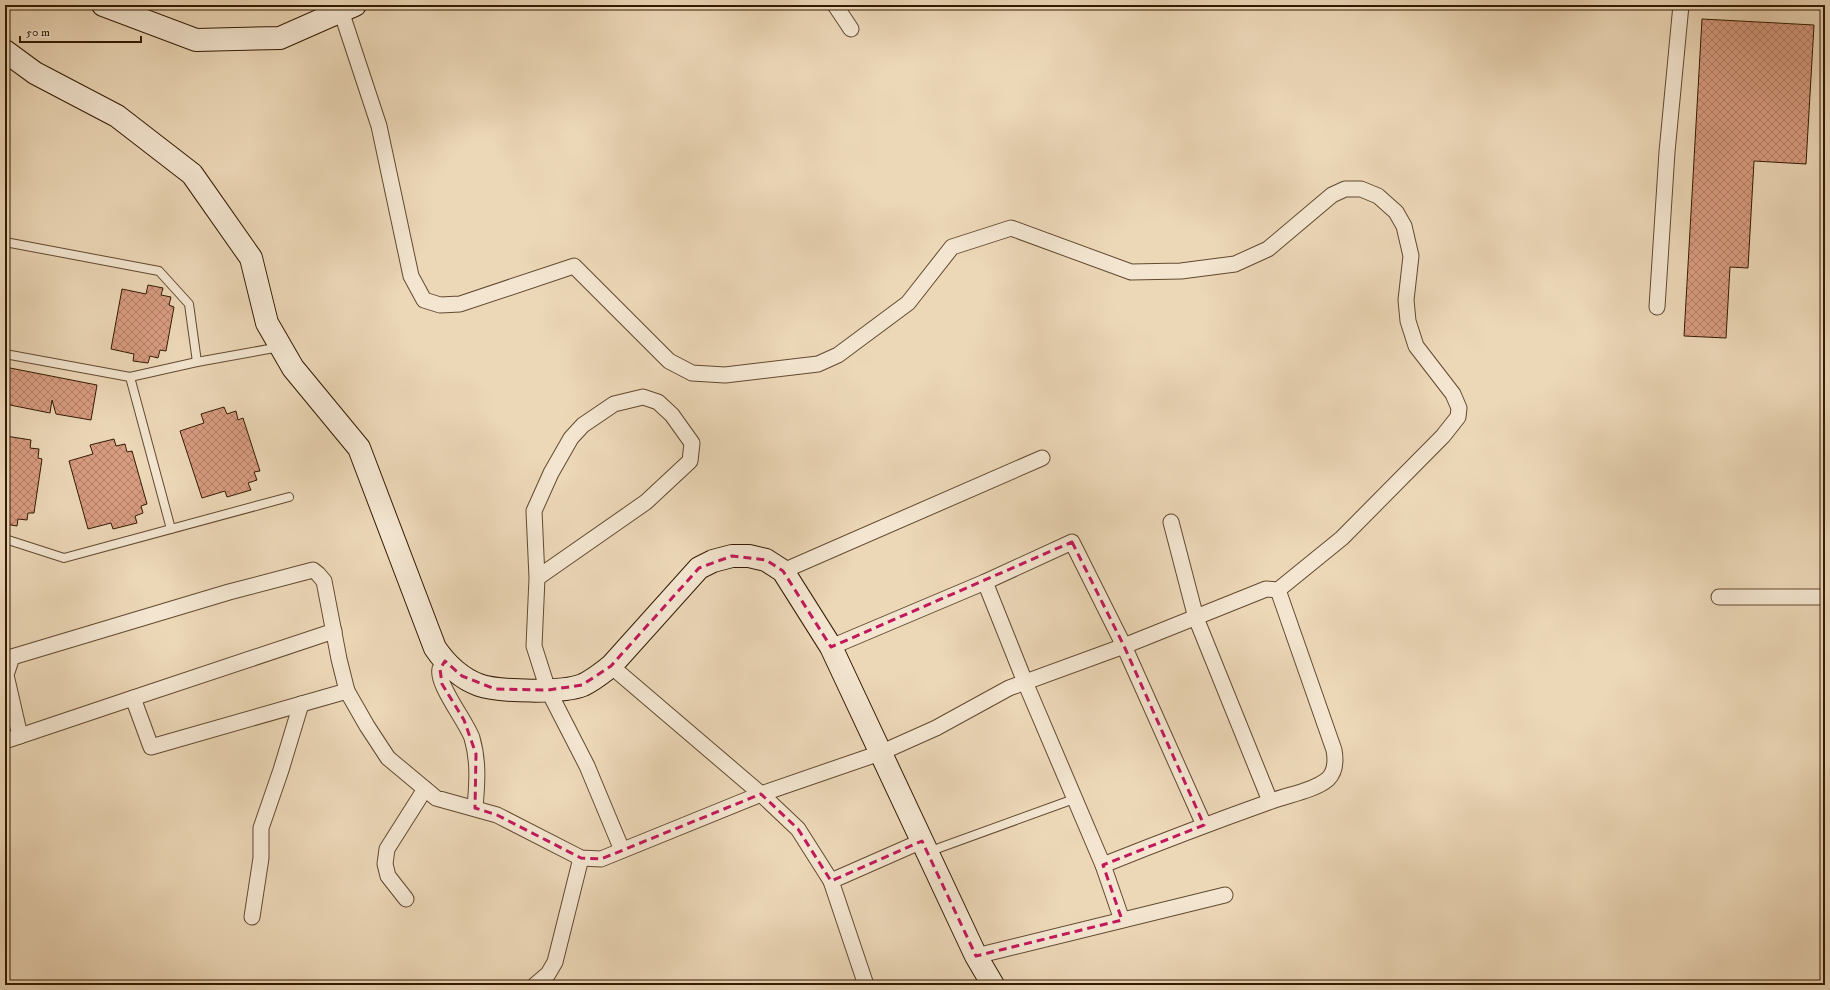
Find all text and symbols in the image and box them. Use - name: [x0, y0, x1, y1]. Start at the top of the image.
- scale bar: [20, 18, 141, 44]
- text: 50 m: [26, 25, 50, 40]

